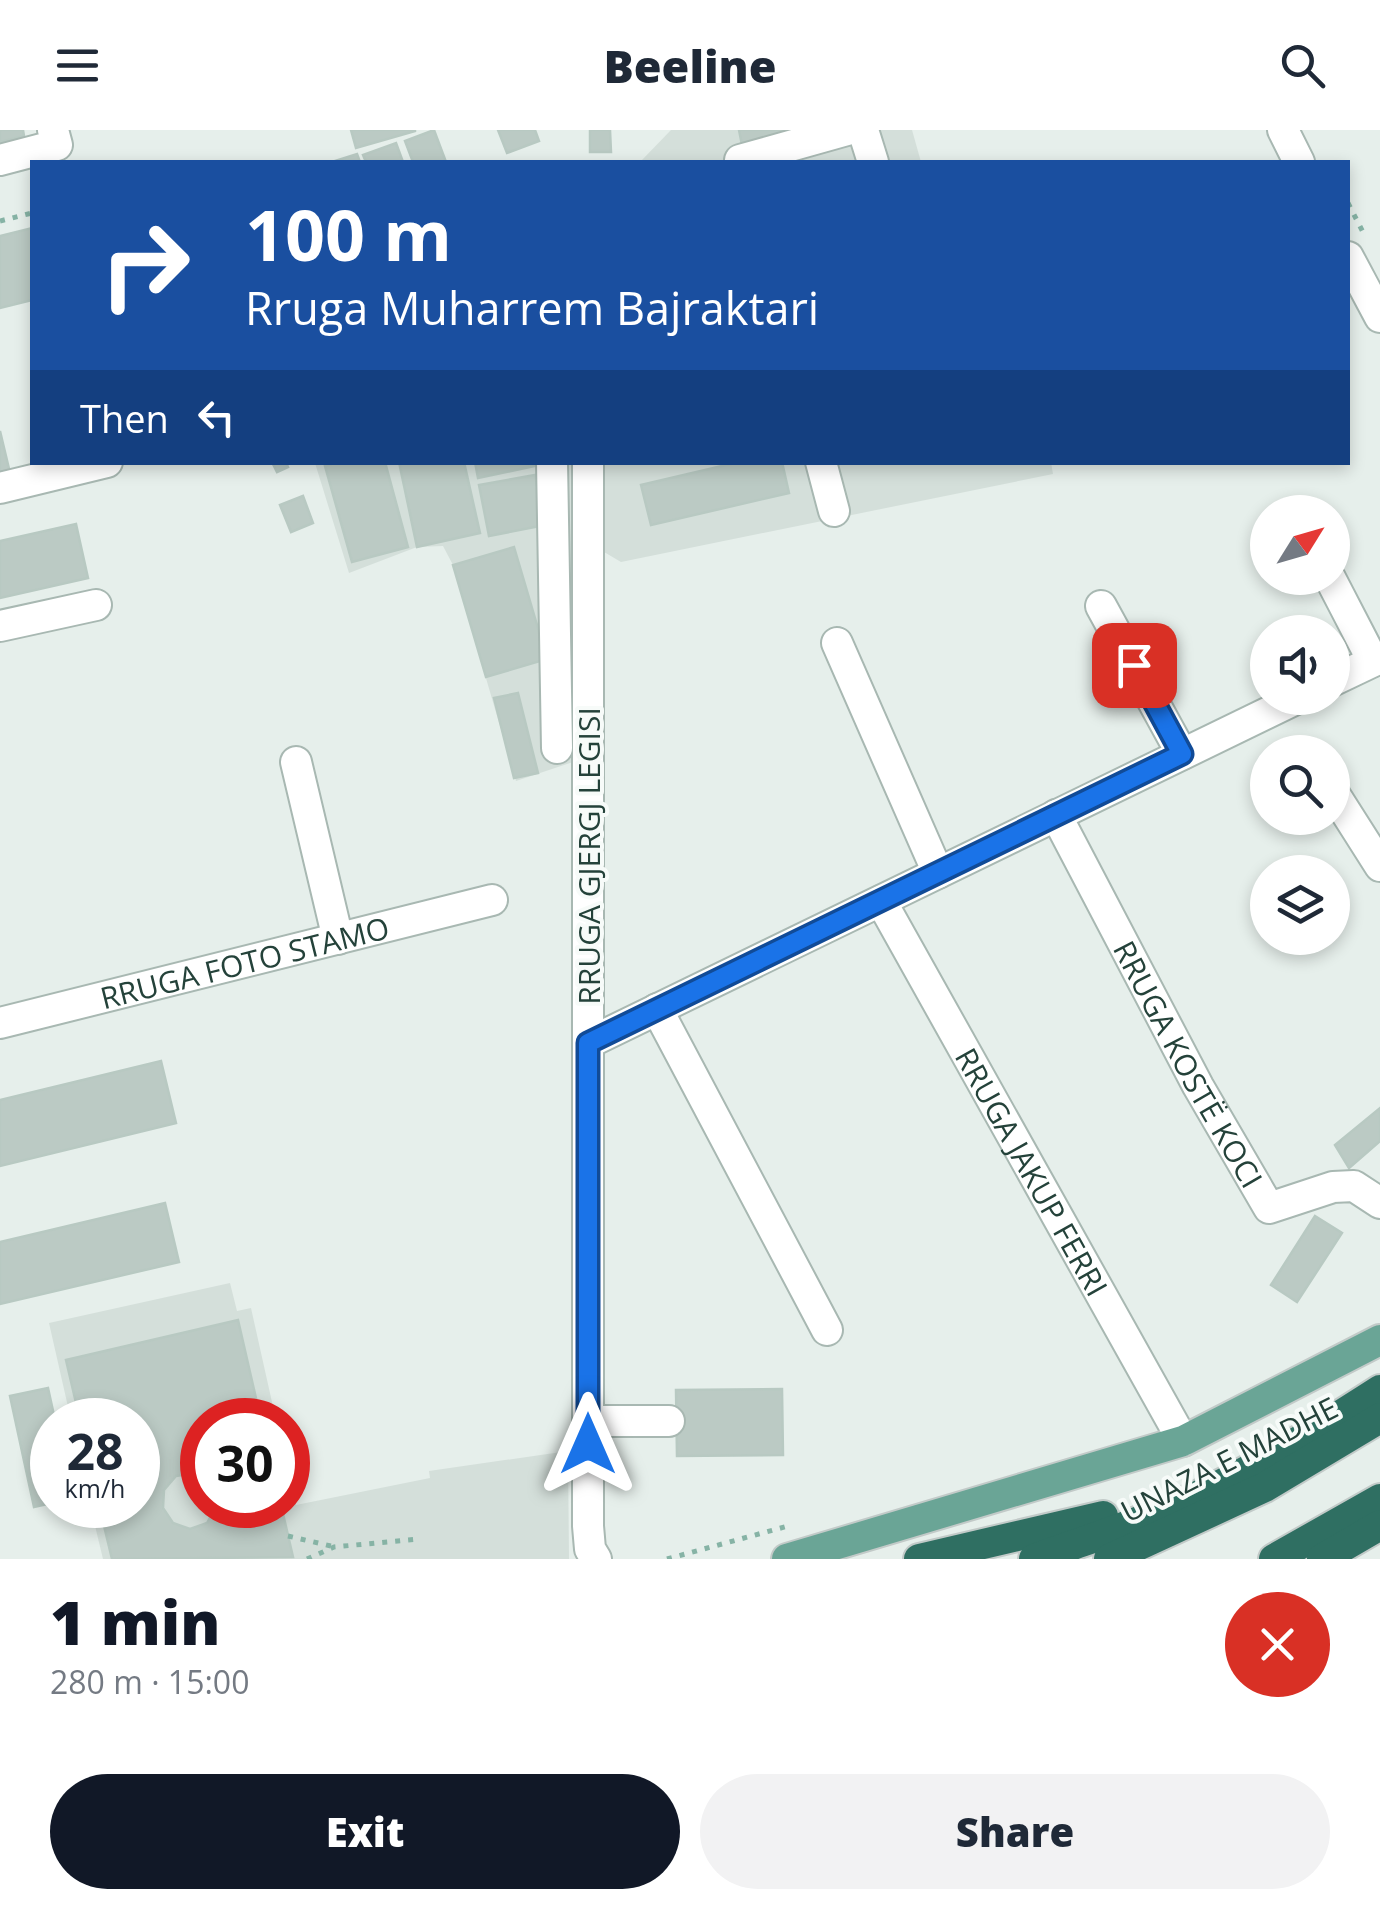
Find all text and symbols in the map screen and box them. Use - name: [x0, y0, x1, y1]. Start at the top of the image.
- text: Beeline: [603, 35, 777, 96]
- icon: menu: [50, 38, 105, 93]
- icon: search: [1275, 38, 1330, 93]
- text: 100 m: [245, 186, 452, 282]
- icon: right: [80, 200, 210, 330]
- text: Rruga Muharrem Bajraktari: [245, 277, 819, 338]
- icon: left: [189, 390, 244, 445]
- text: Then: [80, 392, 169, 444]
- north arrow: [1250, 495, 1350, 595]
- map controls: [1250, 495, 1350, 955]
- button: sound: [1250, 615, 1350, 715]
- pin: [1092, 623, 1177, 708]
- icon: arrive: [1107, 638, 1162, 693]
- street label: RRUGA GJERGJ LEGISI: [568, 707, 609, 1005]
- button: search: [1250, 735, 1350, 835]
- button: layers: [1250, 855, 1350, 955]
- street label: RRUGA FOTO STAMO: [96, 906, 393, 1018]
- street label: RRUGA KOSTË KOCI: [1105, 933, 1273, 1195]
- street label: RRUGA JAKUP FERRI: [947, 1040, 1118, 1303]
- street label: UNAZA E MADHE: [1114, 1387, 1344, 1531]
- position arrow: [536, 1392, 640, 1496]
- speed limit sign: 30: [180, 1398, 310, 1528]
- text: 28: [66, 1417, 124, 1485]
- text: km/h: [65, 1471, 125, 1505]
- text: 1 min: [50, 1581, 220, 1663]
- button: close: [1225, 1592, 1330, 1697]
- text: 280 m · 15:00: [50, 1660, 249, 1703]
- button: Exit: [50, 1774, 680, 1889]
- button: Share: [700, 1774, 1330, 1889]

